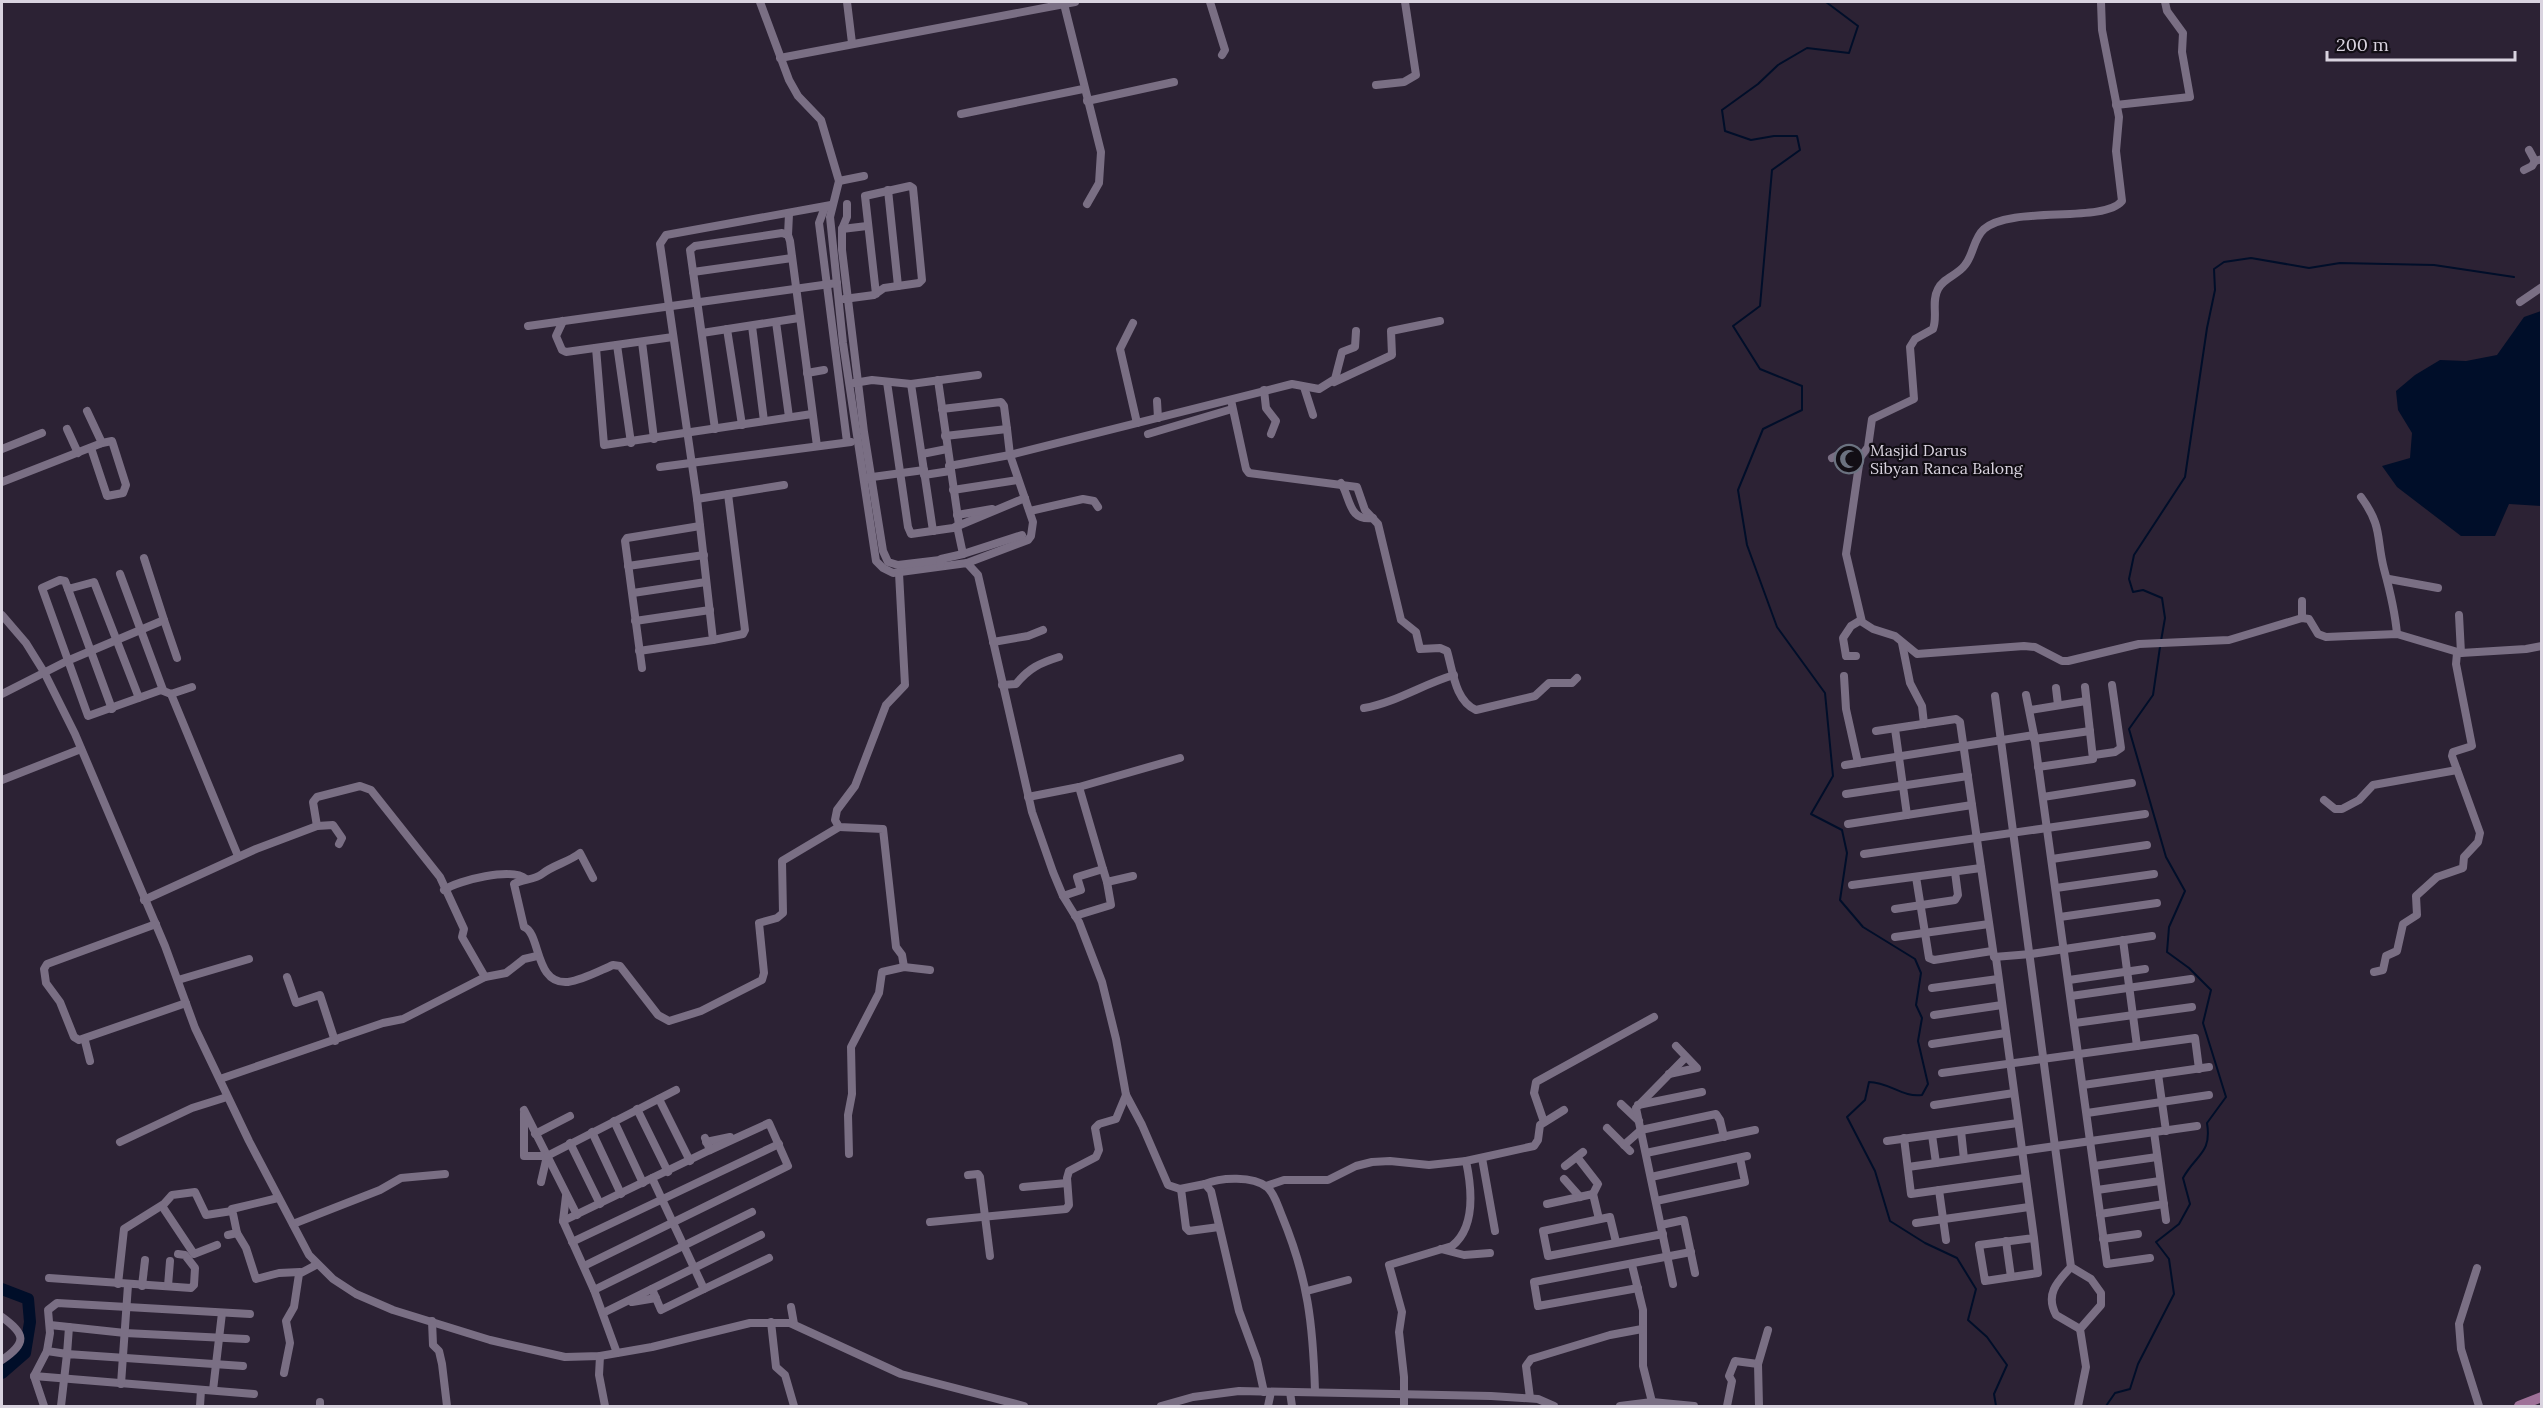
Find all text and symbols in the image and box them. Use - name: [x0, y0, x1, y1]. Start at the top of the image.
- scale bar: [2327, 24, 2514, 62]
- text: 200 m: [2336, 33, 2389, 56]
- place label: Masjid Darus Sibyan Ranca Balong: [1870, 440, 2024, 478]
- mosque icon: Masjid Darus Sibyan Ranca Balong: [1833, 443, 1865, 475]

